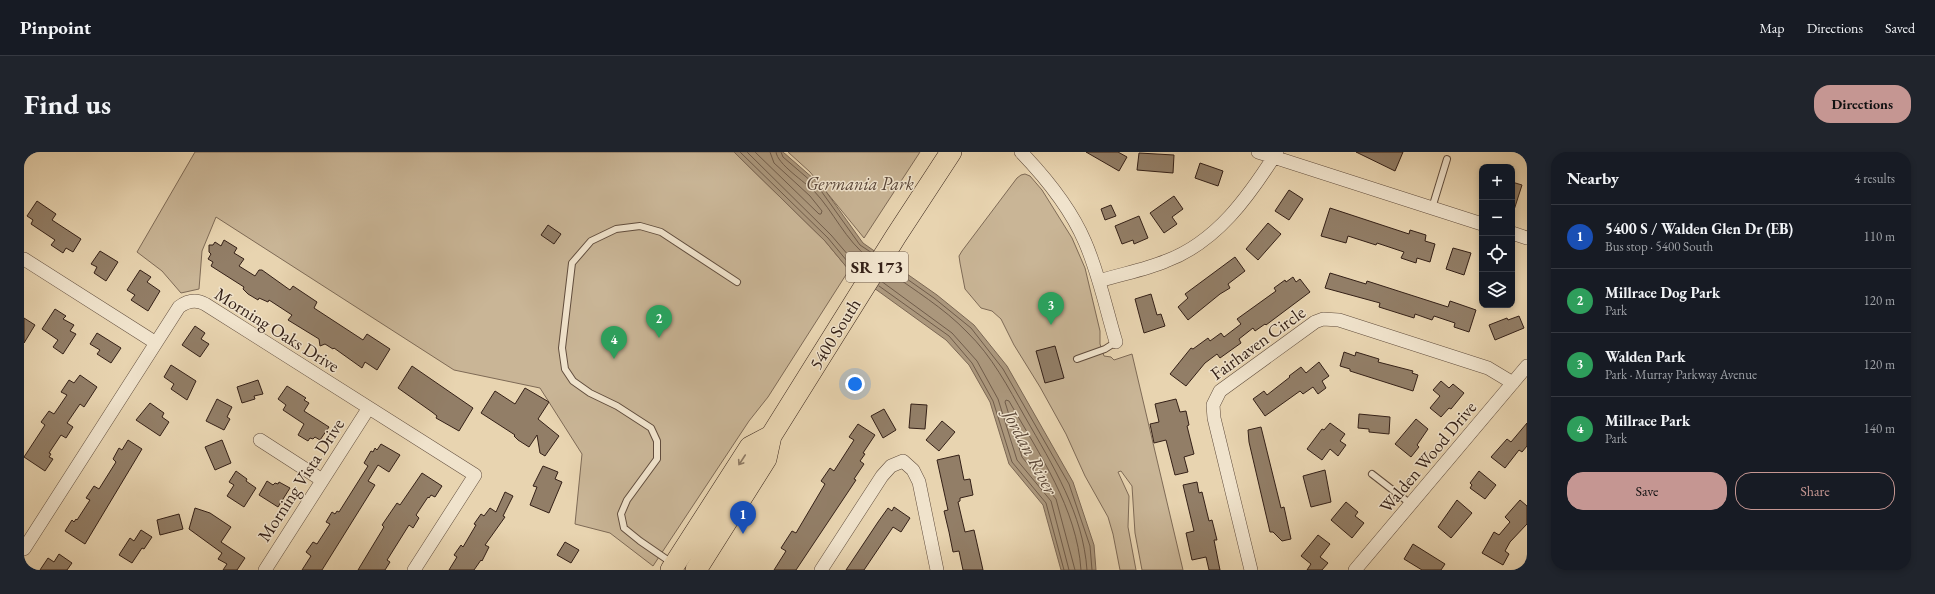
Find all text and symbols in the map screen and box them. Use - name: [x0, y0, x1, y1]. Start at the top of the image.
- text: Pinpoint: [20, 15, 91, 40]
- text: Map: [1759, 19, 1785, 37]
- text: Directions: [1807, 19, 1863, 37]
- text: Saved: [1885, 19, 1915, 37]
- button: Directions: [1814, 85, 1911, 123]
- text: Find us: [24, 86, 111, 122]
- map controls: [1479, 164, 1515, 308]
- button: +: [1479, 164, 1515, 200]
- text: Nearby: [1567, 167, 1619, 189]
- text: 4 results: [1854, 170, 1895, 187]
- park label: Germania Park: [806, 172, 914, 195]
- button: −: [1479, 200, 1515, 236]
- text: 5400 S / Walden Glen Dr (EB): [1605, 219, 1793, 238]
- text: 1: [1577, 228, 1583, 245]
- text: 110 m: [1864, 228, 1895, 245]
- button: locate: [1479, 236, 1515, 272]
- text: Bus stop · 5400 South: [1605, 238, 1713, 255]
- road number: SR 173: [846, 252, 908, 282]
- button: layers: [1479, 272, 1515, 308]
- street label: Morning Oaks Drive: [211, 282, 344, 377]
- text: Millrace Dog Park: [1605, 283, 1720, 302]
- pin: 3: [1038, 292, 1064, 325]
- text: 2: [1577, 292, 1583, 309]
- text: 120 m: [1864, 292, 1895, 309]
- street label: 5400 South: [804, 294, 865, 374]
- street label: Fairhaven Circle: [1206, 300, 1310, 385]
- text: Park: [1605, 302, 1627, 319]
- pin: 2: [646, 305, 672, 338]
- pin: 4: [601, 326, 627, 359]
- text: Walden Park: [1605, 347, 1685, 366]
- text: 3: [1577, 356, 1583, 373]
- text: 120 m: [1864, 356, 1895, 373]
- text: Park · Murray Parkway Avenue: [1605, 366, 1757, 383]
- your location: [845, 374, 865, 394]
- street label: Walden Wood Drive: [1374, 396, 1481, 517]
- water label: Jordan River: [996, 402, 1064, 500]
- text: Millrace Park: [1605, 411, 1690, 430]
- street label: Morning Vista Drive: [252, 414, 349, 546]
- text: 4: [1577, 420, 1583, 437]
- text: 140 m: [1864, 420, 1895, 437]
- text: Park: [1605, 430, 1627, 447]
- one-way arrow: [737, 454, 745, 466]
- button: Save: [1567, 472, 1727, 510]
- button: Share: [1735, 472, 1895, 510]
- pin: 1: [730, 501, 756, 534]

